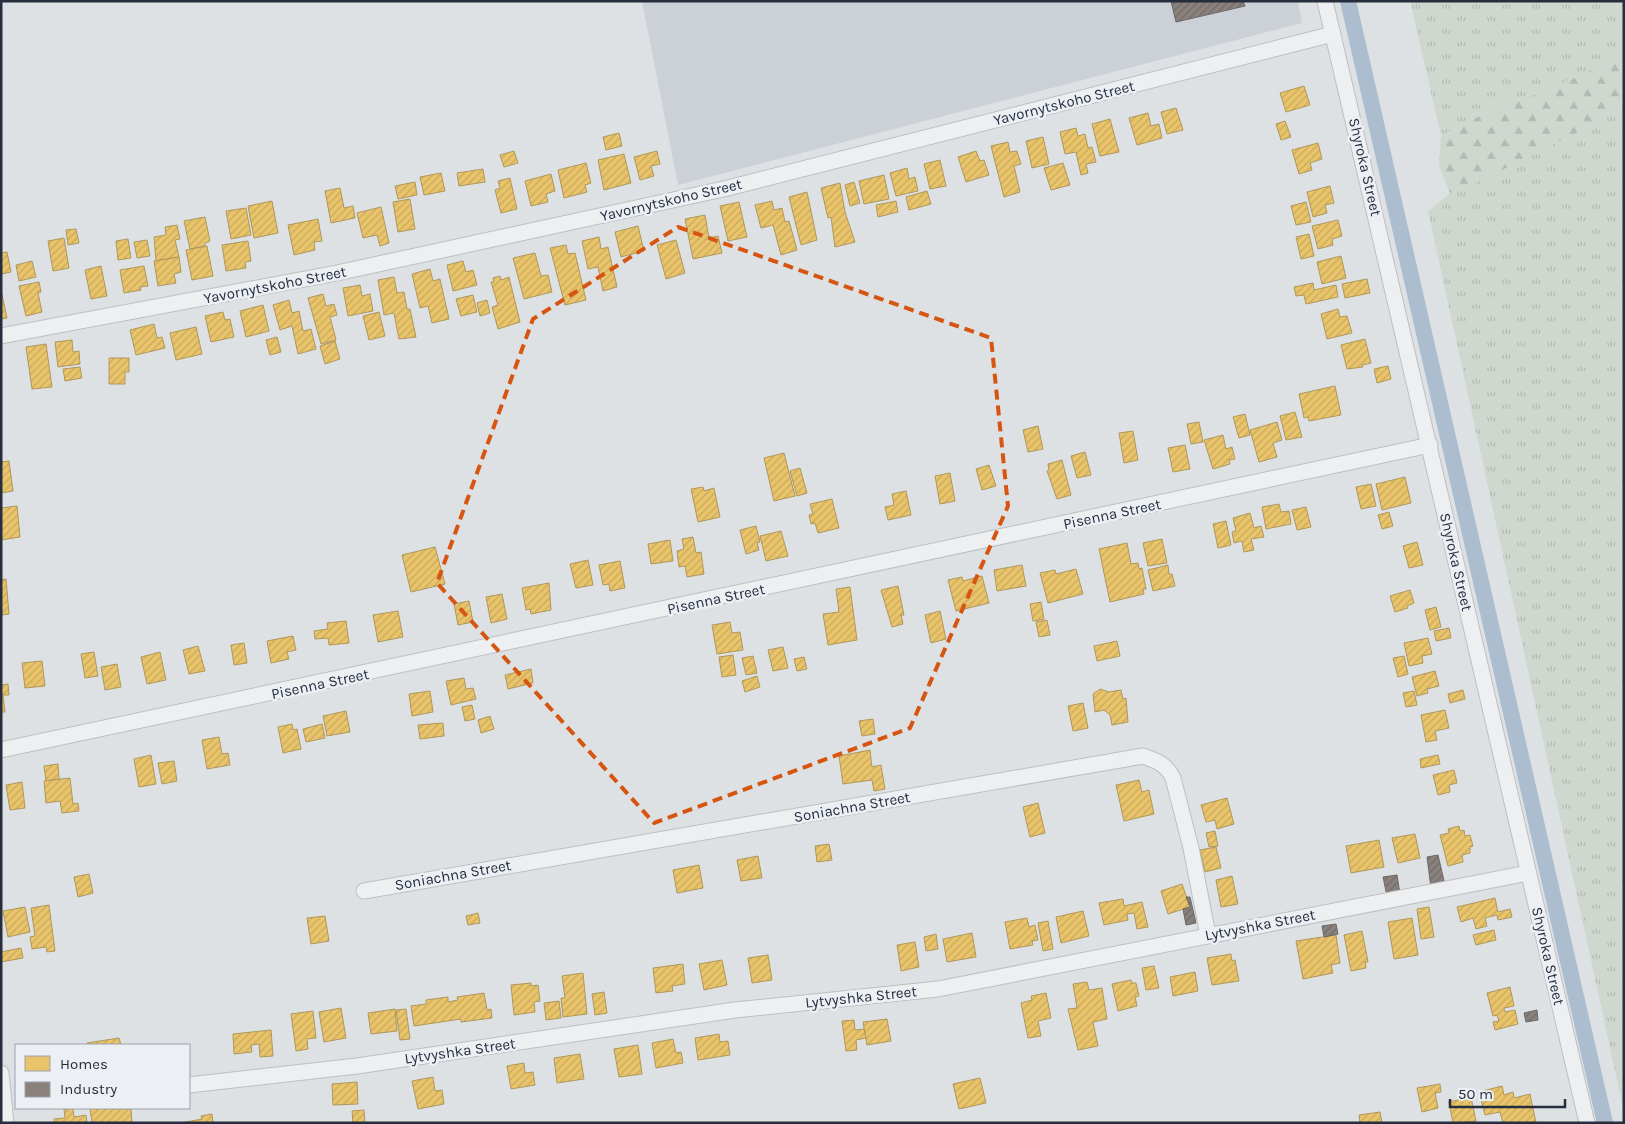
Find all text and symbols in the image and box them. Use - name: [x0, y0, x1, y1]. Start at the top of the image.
- street label: Yavornytskoho Street: [992, 77, 1137, 129]
- street label: Shyroka Street: [1345, 116, 1385, 218]
- street label: Yavornytskoho Street: [598, 175, 744, 225]
- street label: Yavornytskoho Street: [202, 262, 348, 308]
- street label: Pisenna Street: [1061, 495, 1163, 533]
- street label: Shyroka Street: [1436, 511, 1476, 613]
- street label: Pisenna Street: [665, 580, 767, 618]
- street label: Pisenna Street: [269, 665, 371, 703]
- street label: Soniachna Street: [792, 788, 912, 826]
- street label: Soniachna Street: [393, 856, 513, 894]
- street label: Lytvyshka Street: [1203, 905, 1317, 945]
- street label: Shyroka Street: [1528, 905, 1568, 1007]
- street label: Lytvyshka Street: [804, 982, 918, 1012]
- street label: Lytvyshka Street: [403, 1034, 517, 1068]
- legend: [15, 1044, 190, 1109]
- text: Homes: [60, 1055, 108, 1073]
- scale bar: [1450, 1076, 1565, 1108]
- text: Industry: [60, 1080, 117, 1098]
- text: 50 m: [1458, 1085, 1493, 1103]

